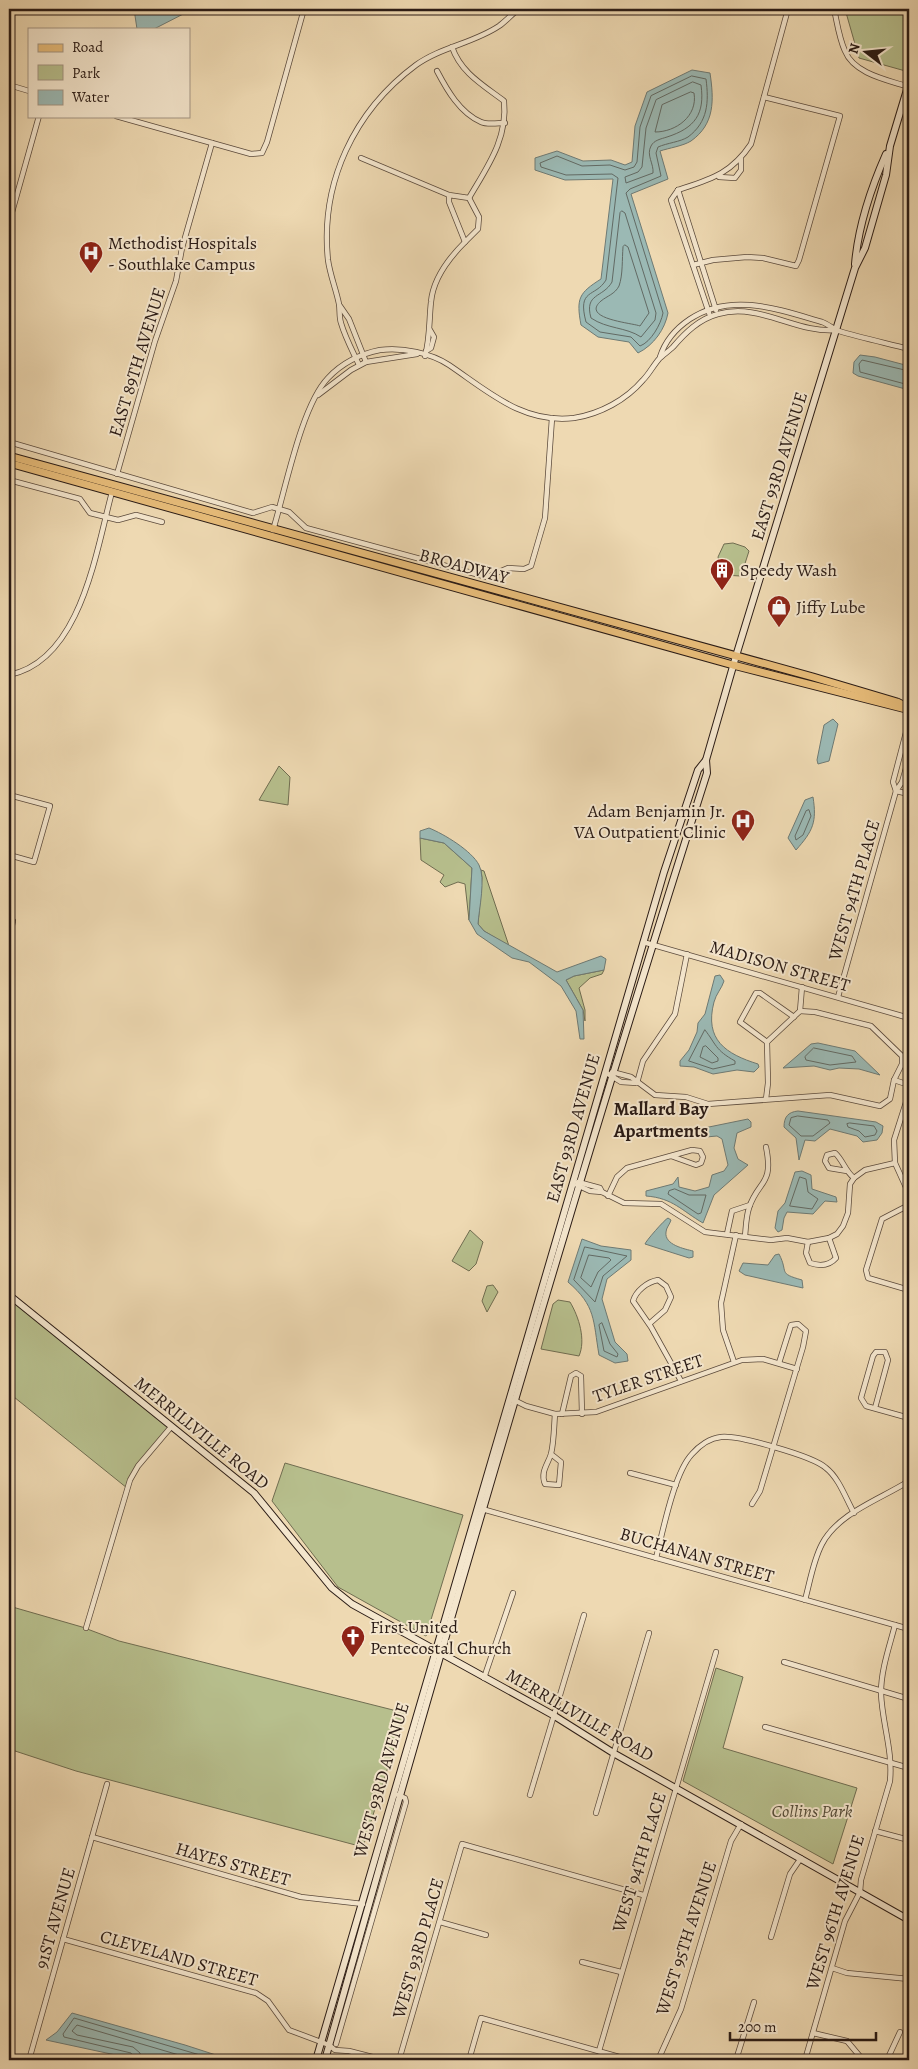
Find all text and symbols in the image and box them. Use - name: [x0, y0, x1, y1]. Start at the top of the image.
- legend: [28, 28, 190, 118]
- north arrow: [840, 28, 890, 78]
- text: Road: [72, 37, 104, 57]
- text: N: [843, 41, 865, 56]
- text: Park: [72, 63, 101, 83]
- text: Water: [71, 87, 109, 107]
- place label: Methodist Hospitals - Southlake Campus: [108, 231, 257, 276]
- hospital icon: Methodist Hospitals - Southlake Campus: [78, 240, 104, 274]
- street label: EAST 89TH AVENUE: [103, 284, 171, 440]
- street label: EAST 93RD AVENUE: [745, 389, 813, 543]
- street label: BROADWAY: [416, 543, 513, 590]
- building icon: Speedy Wash: [709, 557, 735, 591]
- place label: Speedy Wash: [740, 558, 837, 582]
- shop icon: Jiffy Lube: [766, 594, 792, 628]
- place label: Jiffy Lube: [796, 595, 866, 619]
- place label: Adam Benjamin Jr. VA Outpatient Clinic: [573, 799, 726, 844]
- hospital icon: Adam Benjamin Jr. VA Outpatient Clinic: [730, 808, 756, 842]
- street label: WEST 94TH PLACE: [822, 817, 886, 964]
- street label: MADISON STREET: [707, 934, 853, 998]
- street label: EAST 93RD AVENUE: [540, 1051, 606, 1205]
- district label: Mallard Bay Apartments: [613, 1096, 710, 1144]
- street label: TYLER STREET: [590, 1348, 706, 1408]
- street label: MERRILLVILLE ROAD: [130, 1371, 274, 1495]
- street label: BUCHANAN STREET: [617, 1521, 777, 1589]
- place label: First United Pentecostal Church: [370, 1615, 512, 1660]
- church icon: First United Pentecostal Church: [340, 1624, 366, 1658]
- street label: MERRILLVILLE ROAD: [502, 1663, 658, 1767]
- street label: WEST 93RD AVENUE: [347, 1700, 415, 1861]
- street label: WEST 94TH PLACE: [606, 1789, 672, 1936]
- park label: Collins Park: [772, 1799, 852, 1823]
- street label: WEST 96TH AVENUE: [800, 1831, 870, 1993]
- street label: HAYES STREET: [173, 1836, 293, 1892]
- street label: WEST 95TH AVENUE: [649, 1858, 722, 2019]
- street label: 91ST AVENUE: [29, 1864, 81, 1972]
- street label: WEST 93RD PLACE: [386, 1875, 450, 2022]
- street label: CLEVELAND STREET: [97, 1924, 261, 1992]
- scale bar: [730, 2009, 877, 2041]
- text: 200 m: [738, 2017, 777, 2037]

